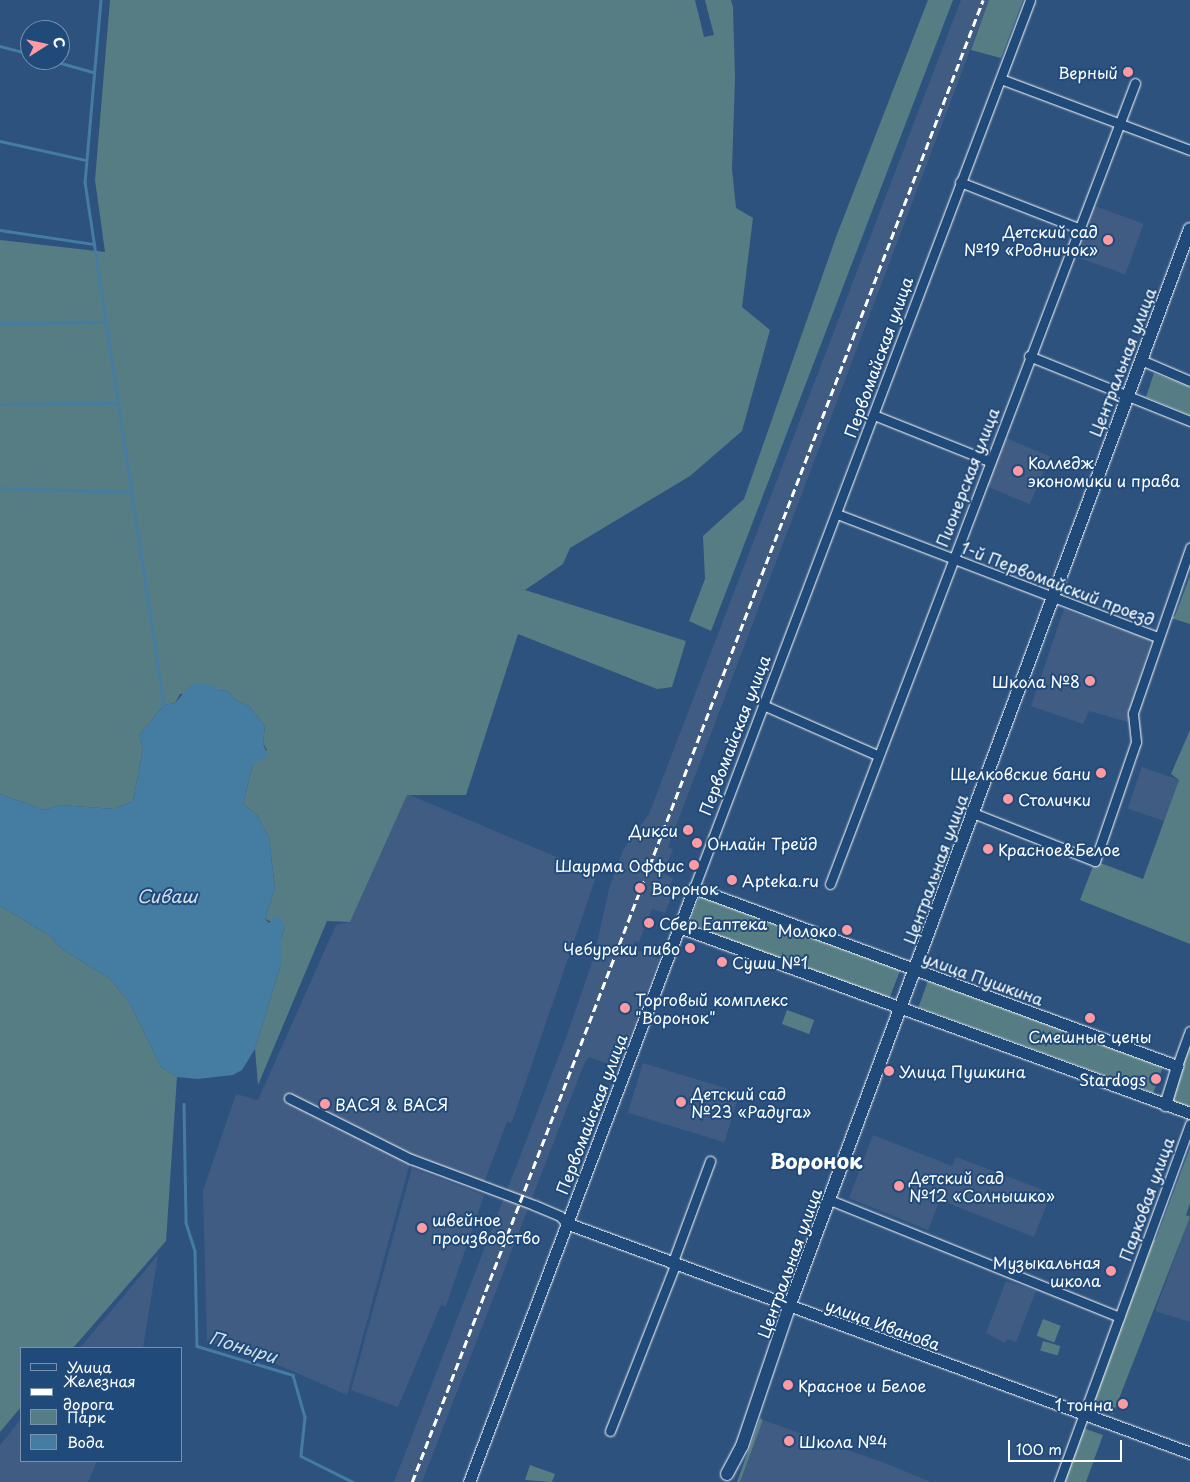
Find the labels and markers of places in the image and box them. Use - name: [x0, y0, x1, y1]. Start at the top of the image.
- place label: Верный: [1058, 62, 1118, 82]
- marker: Верный: [1122, 66, 1134, 78]
- place label: Детский сад №19 «Родничок»: [963, 221, 1098, 259]
- marker: Детский сад №19 «Родничок»: [1102, 234, 1114, 246]
- place label: Колледж экономики и права: [1028, 452, 1182, 490]
- marker: Колледж экономики и права: [1012, 465, 1024, 477]
- place label: Школа №8: [991, 671, 1080, 691]
- marker: Школа №8: [1084, 675, 1096, 687]
- place label: Щелковские бани: [949, 763, 1091, 783]
- marker: Щелковские бани: [1095, 767, 1107, 779]
- place label: Столички: [1018, 789, 1091, 809]
- marker: Столички: [1002, 793, 1014, 805]
- place label: Дикси: [629, 820, 678, 840]
- marker: Дикси: [682, 824, 694, 836]
- place label: Онлайн Трейд: [707, 833, 818, 853]
- marker: Онлайн Трейд: [691, 837, 703, 849]
- place label: Красное&Белое: [998, 839, 1120, 859]
- marker: Красное&Белое: [982, 843, 994, 855]
- place label: Шаурма Оффис: [554, 855, 684, 875]
- marker: Шаурма Оффис: [688, 859, 700, 871]
- place label: Apteka.ru: [742, 870, 819, 890]
- marker: Apteka.ru: [726, 874, 738, 886]
- place label: Воронок: [651, 878, 718, 898]
- marker: Воронок: [633, 881, 647, 895]
- place label: Сбер Еаптека: [659, 913, 767, 933]
- marker: Сбер Еаптека: [643, 917, 655, 929]
- place label: Moлоко: [777, 920, 837, 940]
- marker: Moлоко: [841, 924, 853, 936]
- place label: Чебуреки пиво: [562, 938, 680, 958]
- marker: Чебуреки пиво: [684, 942, 696, 954]
- place label: Суши №1: [732, 952, 808, 972]
- marker: Суши №1: [716, 956, 728, 968]
- place label: Торговый комплекс "Воронок": [635, 989, 788, 1027]
- marker: Торговый комплекс "Воронок": [619, 1002, 631, 1014]
- marker: Смешные цены: [1084, 1012, 1096, 1024]
- place label: Смешные цены: [1028, 1026, 1152, 1046]
- place label: Улица Пушкина: [899, 1061, 1027, 1081]
- marker: Улица Пушкина: [883, 1065, 895, 1077]
- place label: Stardogs: [1079, 1069, 1146, 1089]
- marker: Stardogs: [1150, 1073, 1162, 1085]
- place label: Детский сад №23 «Радуга»: [691, 1083, 811, 1121]
- place label: ВАСЯ & ВАСЯ: [335, 1094, 449, 1114]
- marker: Детский сад №23 «Радуга»: [675, 1096, 687, 1108]
- marker: ВАСЯ & ВАСЯ: [319, 1098, 331, 1110]
- place label: Детский сад №12 «Солнышко»: [909, 1167, 1055, 1205]
- marker: Детский сад №12 «Солнышко»: [893, 1180, 905, 1192]
- place label: швейное производство: [432, 1209, 540, 1247]
- marker: швейное производство: [416, 1222, 428, 1234]
- place label: Музыкальная школа: [993, 1252, 1101, 1290]
- marker: Музыкальная школа: [1105, 1265, 1117, 1277]
- place label: Красное и Белое: [798, 1375, 928, 1395]
- marker: Красное и Белое: [782, 1379, 794, 1391]
- place label: 1 тонна: [1055, 1394, 1113, 1414]
- marker: 1 тонна: [1117, 1398, 1129, 1410]
- place label: Школа №4: [799, 1431, 888, 1451]
- marker: Школа №4: [783, 1435, 795, 1447]

